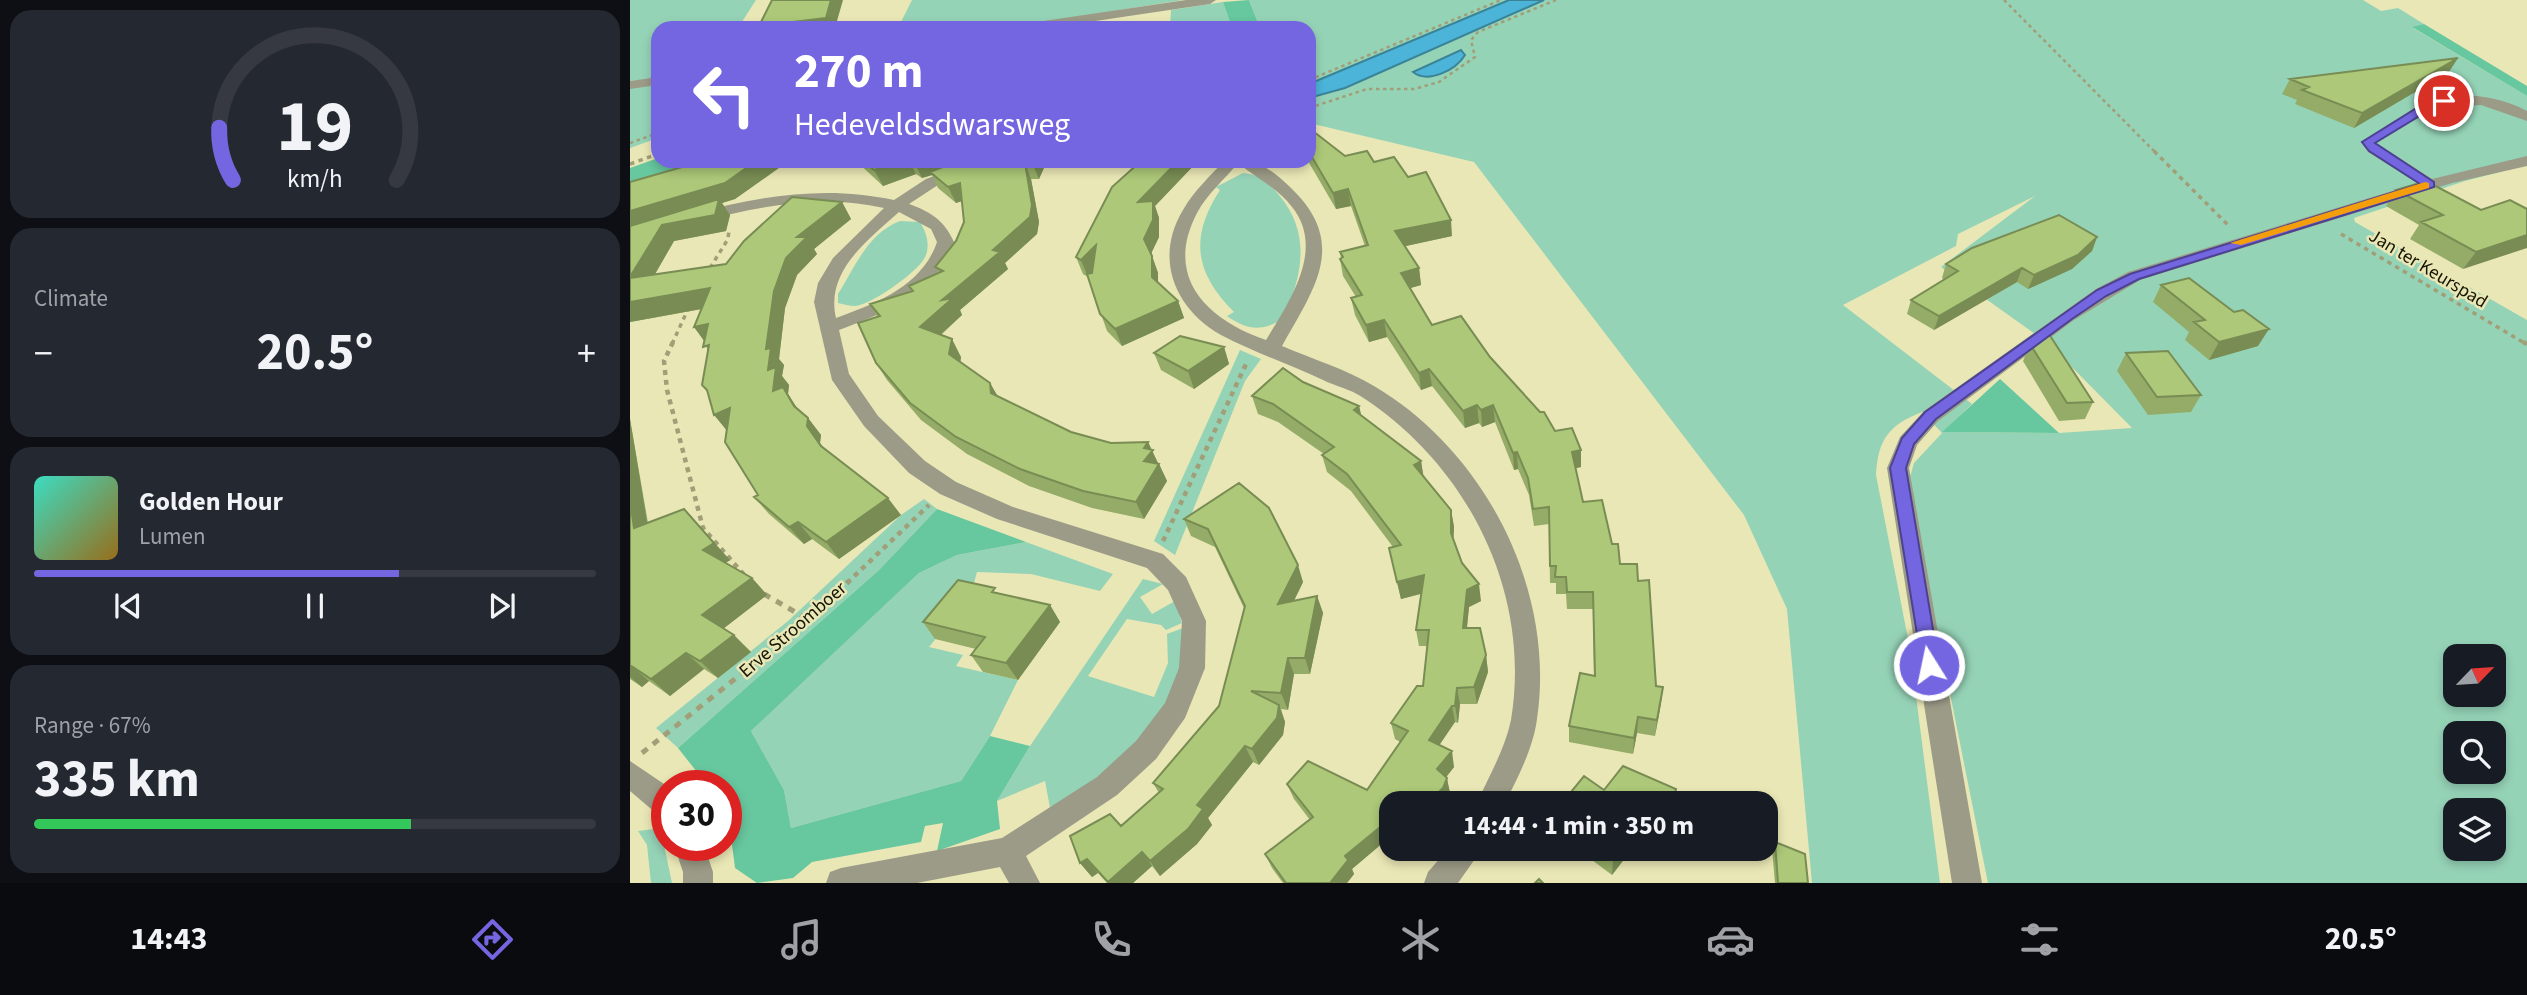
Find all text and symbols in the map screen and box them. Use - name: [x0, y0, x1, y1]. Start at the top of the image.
- text: 270 m: [794, 37, 923, 107]
- icon: left: [679, 49, 770, 140]
- pin: [2414, 71, 2474, 131]
- text: 19: [277, 76, 353, 180]
- icon: arrive: [2425, 82, 2463, 120]
- text: Hedeveldsdwarsweg: [794, 102, 1070, 148]
- text: km/h: [287, 161, 343, 197]
- street label: Jan ter Keurspad: [2363, 223, 2493, 315]
- text: Climate: [34, 282, 108, 315]
- text: 20.5°: [257, 316, 373, 390]
- text: −: [34, 327, 53, 381]
- text: +: [577, 327, 596, 381]
- text: Golden Hour: [139, 483, 283, 520]
- text: Lumen: [139, 520, 206, 553]
- street label: Erve Stroomboer: [733, 575, 853, 684]
- icon: previous: [109, 587, 147, 625]
- icon: pause: [296, 587, 334, 625]
- icon: next: [483, 587, 521, 625]
- position arrow: [1892, 628, 1966, 702]
- north arrow: [2443, 644, 2506, 707]
- map controls: [2443, 644, 2506, 861]
- text: Range · 67%: [34, 709, 151, 742]
- button: search: [2443, 721, 2506, 784]
- text: 335 km: [34, 743, 200, 817]
- speed limit sign: 30: [651, 770, 742, 861]
- button: layers: [2443, 798, 2506, 861]
- text: 14:44 · 1 min · 350 m: [1463, 807, 1694, 844]
- icon: directions: [468, 915, 517, 964]
- icon: music: [777, 915, 826, 964]
- icon: phone: [1087, 915, 1136, 964]
- icon: climate: [1396, 915, 1445, 964]
- icon: car: [1706, 915, 1755, 964]
- icon: filters: [2015, 915, 2064, 964]
- text: 14:43: [130, 916, 207, 962]
- text: 20.5°: [2325, 916, 2397, 962]

